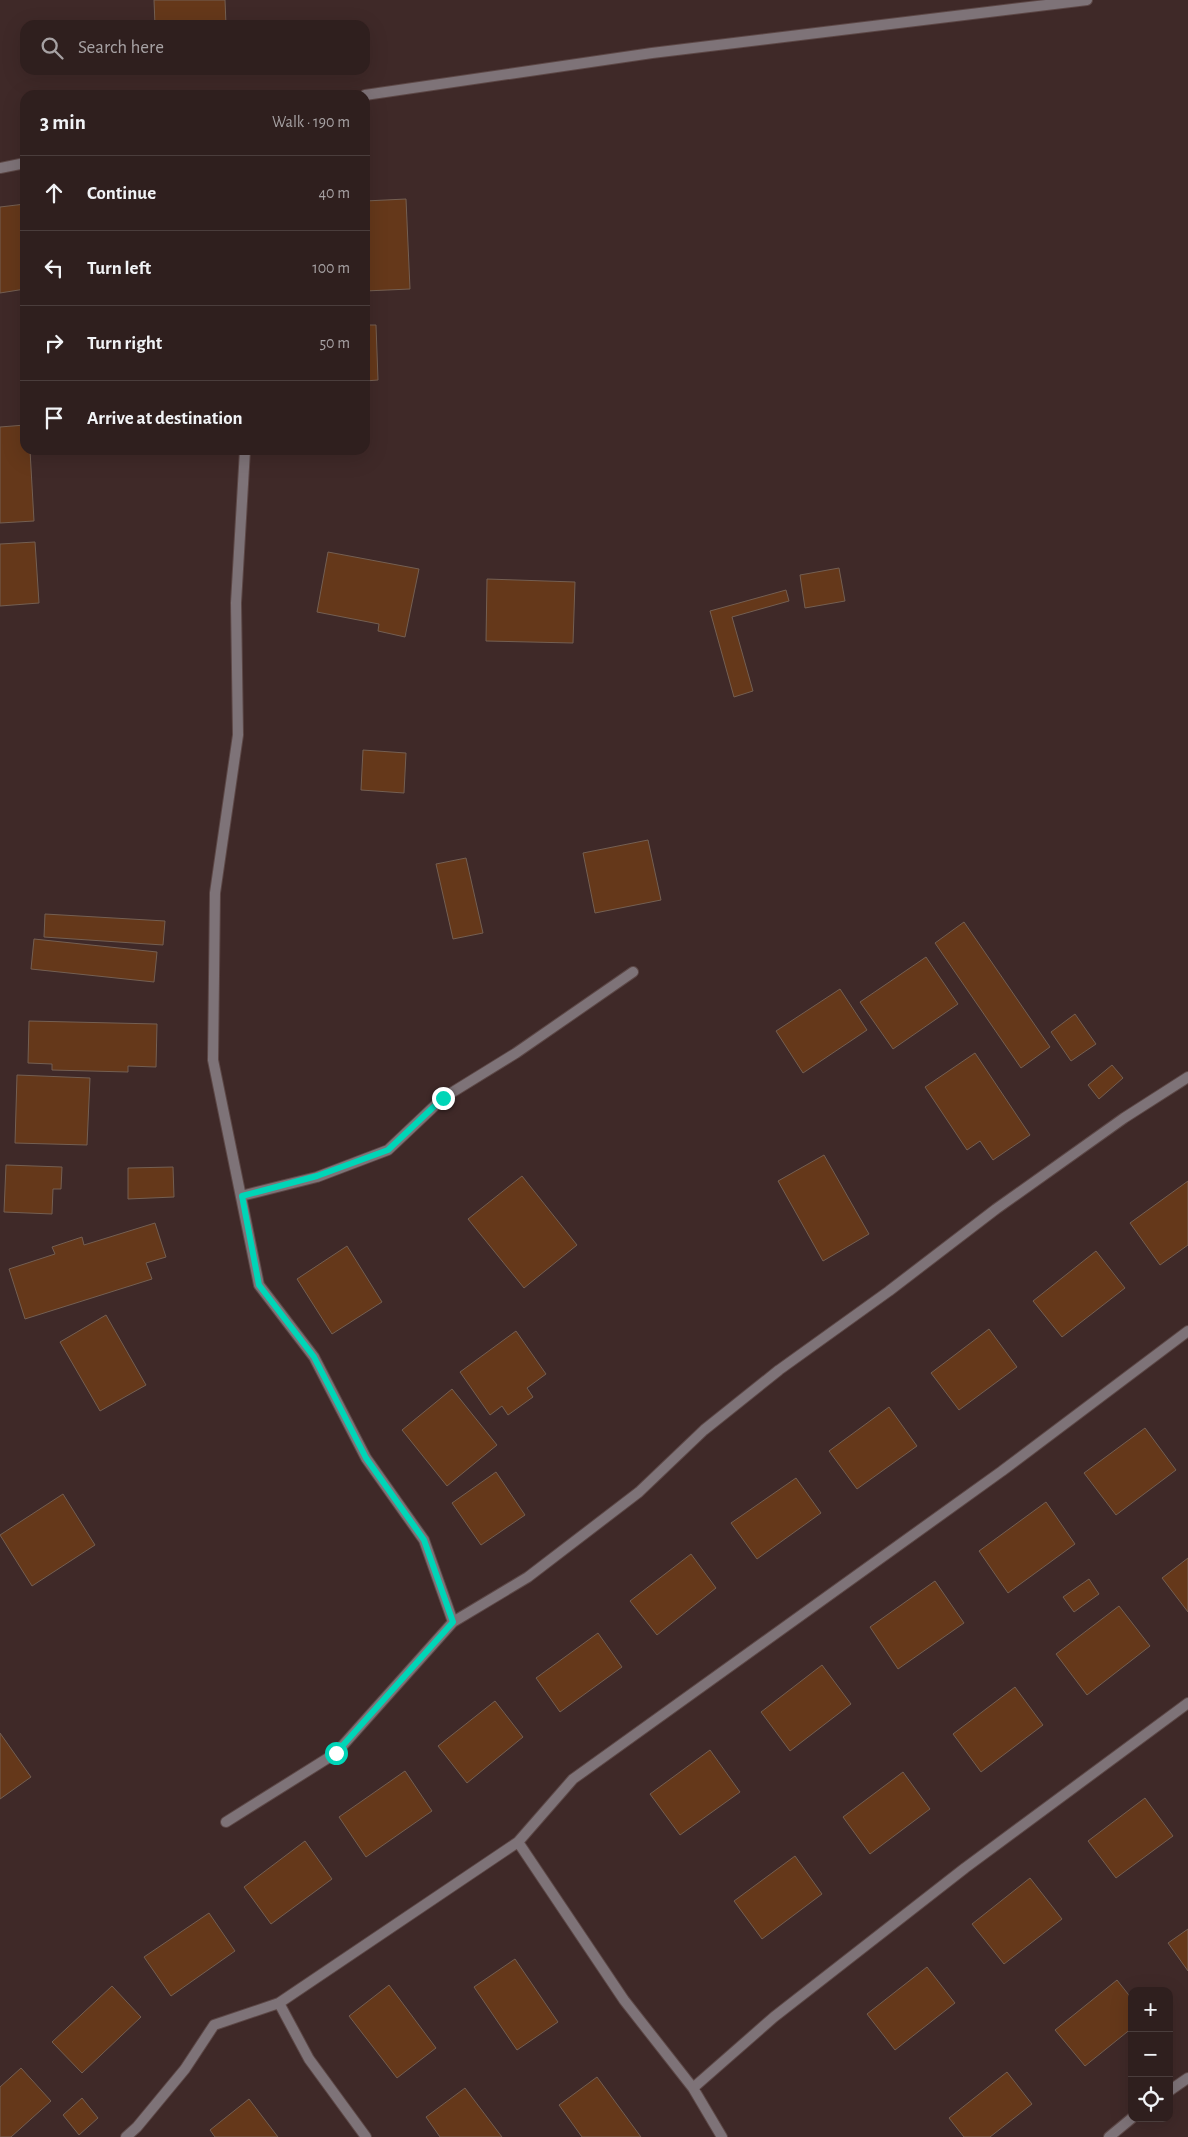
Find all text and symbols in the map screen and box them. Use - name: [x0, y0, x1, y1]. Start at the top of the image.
- search box: [20, 20, 370, 75]
- icon: search: [38, 34, 66, 62]
- text: Search here: [78, 38, 164, 57]
- text: 3 min: [40, 112, 86, 133]
- text: Walk · 190 m: [272, 114, 350, 130]
- icon: ahead: [40, 179, 68, 207]
- text: Continue: [87, 184, 156, 203]
- text: 40 m: [318, 185, 350, 201]
- icon: left: [40, 254, 68, 282]
- text: Turn left: [87, 259, 151, 278]
- text: 100 m: [312, 260, 350, 276]
- icon: right: [40, 329, 68, 357]
- text: Turn right: [87, 334, 162, 353]
- text: 50 m: [319, 335, 350, 351]
- icon: arrive: [40, 404, 68, 432]
- text: Arrive at destination: [87, 409, 243, 428]
- route end: [432, 1087, 455, 1110]
- route start: [325, 1742, 348, 1765]
- map controls: [1128, 1987, 1173, 2122]
- button: +: [1128, 1987, 1173, 2032]
- button: −: [1128, 2032, 1173, 2077]
- button: locate: [1128, 2077, 1173, 2122]

